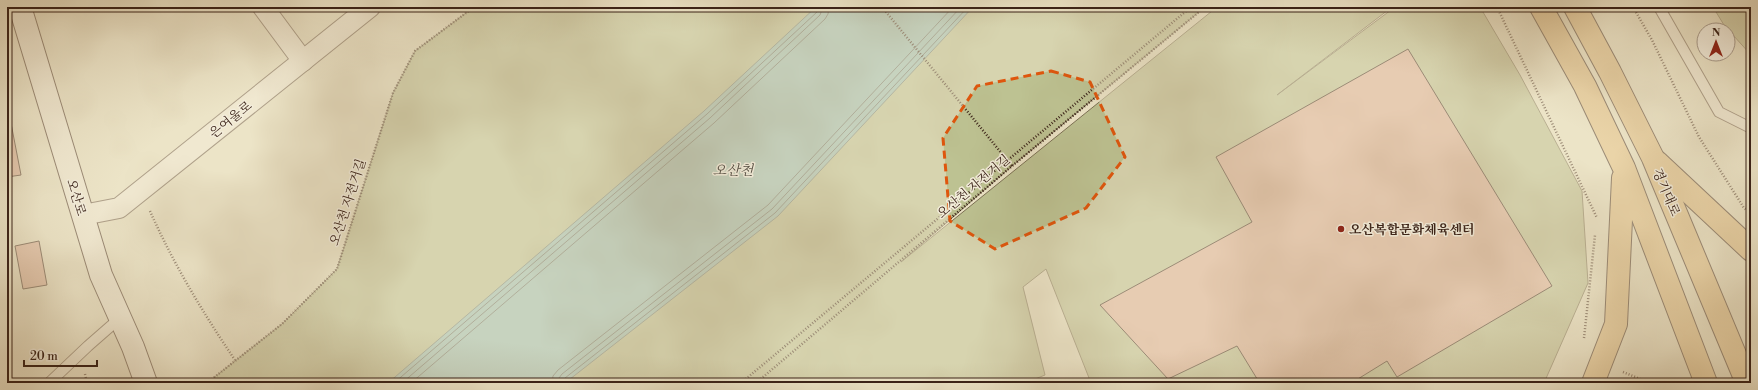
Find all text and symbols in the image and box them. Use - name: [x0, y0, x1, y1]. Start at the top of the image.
- north arrow: [1696, 22, 1736, 62]
- text: N: [1712, 26, 1721, 40]
- street label: 은여울로: [206, 97, 256, 142]
- street label: 오산천 자전거길: [934, 152, 1013, 222]
- street label: 오산천 자전거길: [326, 157, 370, 248]
- water label: 오산천: [713, 162, 755, 180]
- street label: 경기대로: [1649, 166, 1683, 219]
- street label: 오산로: [63, 177, 89, 218]
- place label: 오산복합문화체육센터: [1349, 222, 1475, 238]
- marker: 오산복합문화체육센터: [1336, 224, 1346, 234]
- scale bar: [24, 342, 97, 368]
- text: 20 m: [30, 349, 58, 364]

